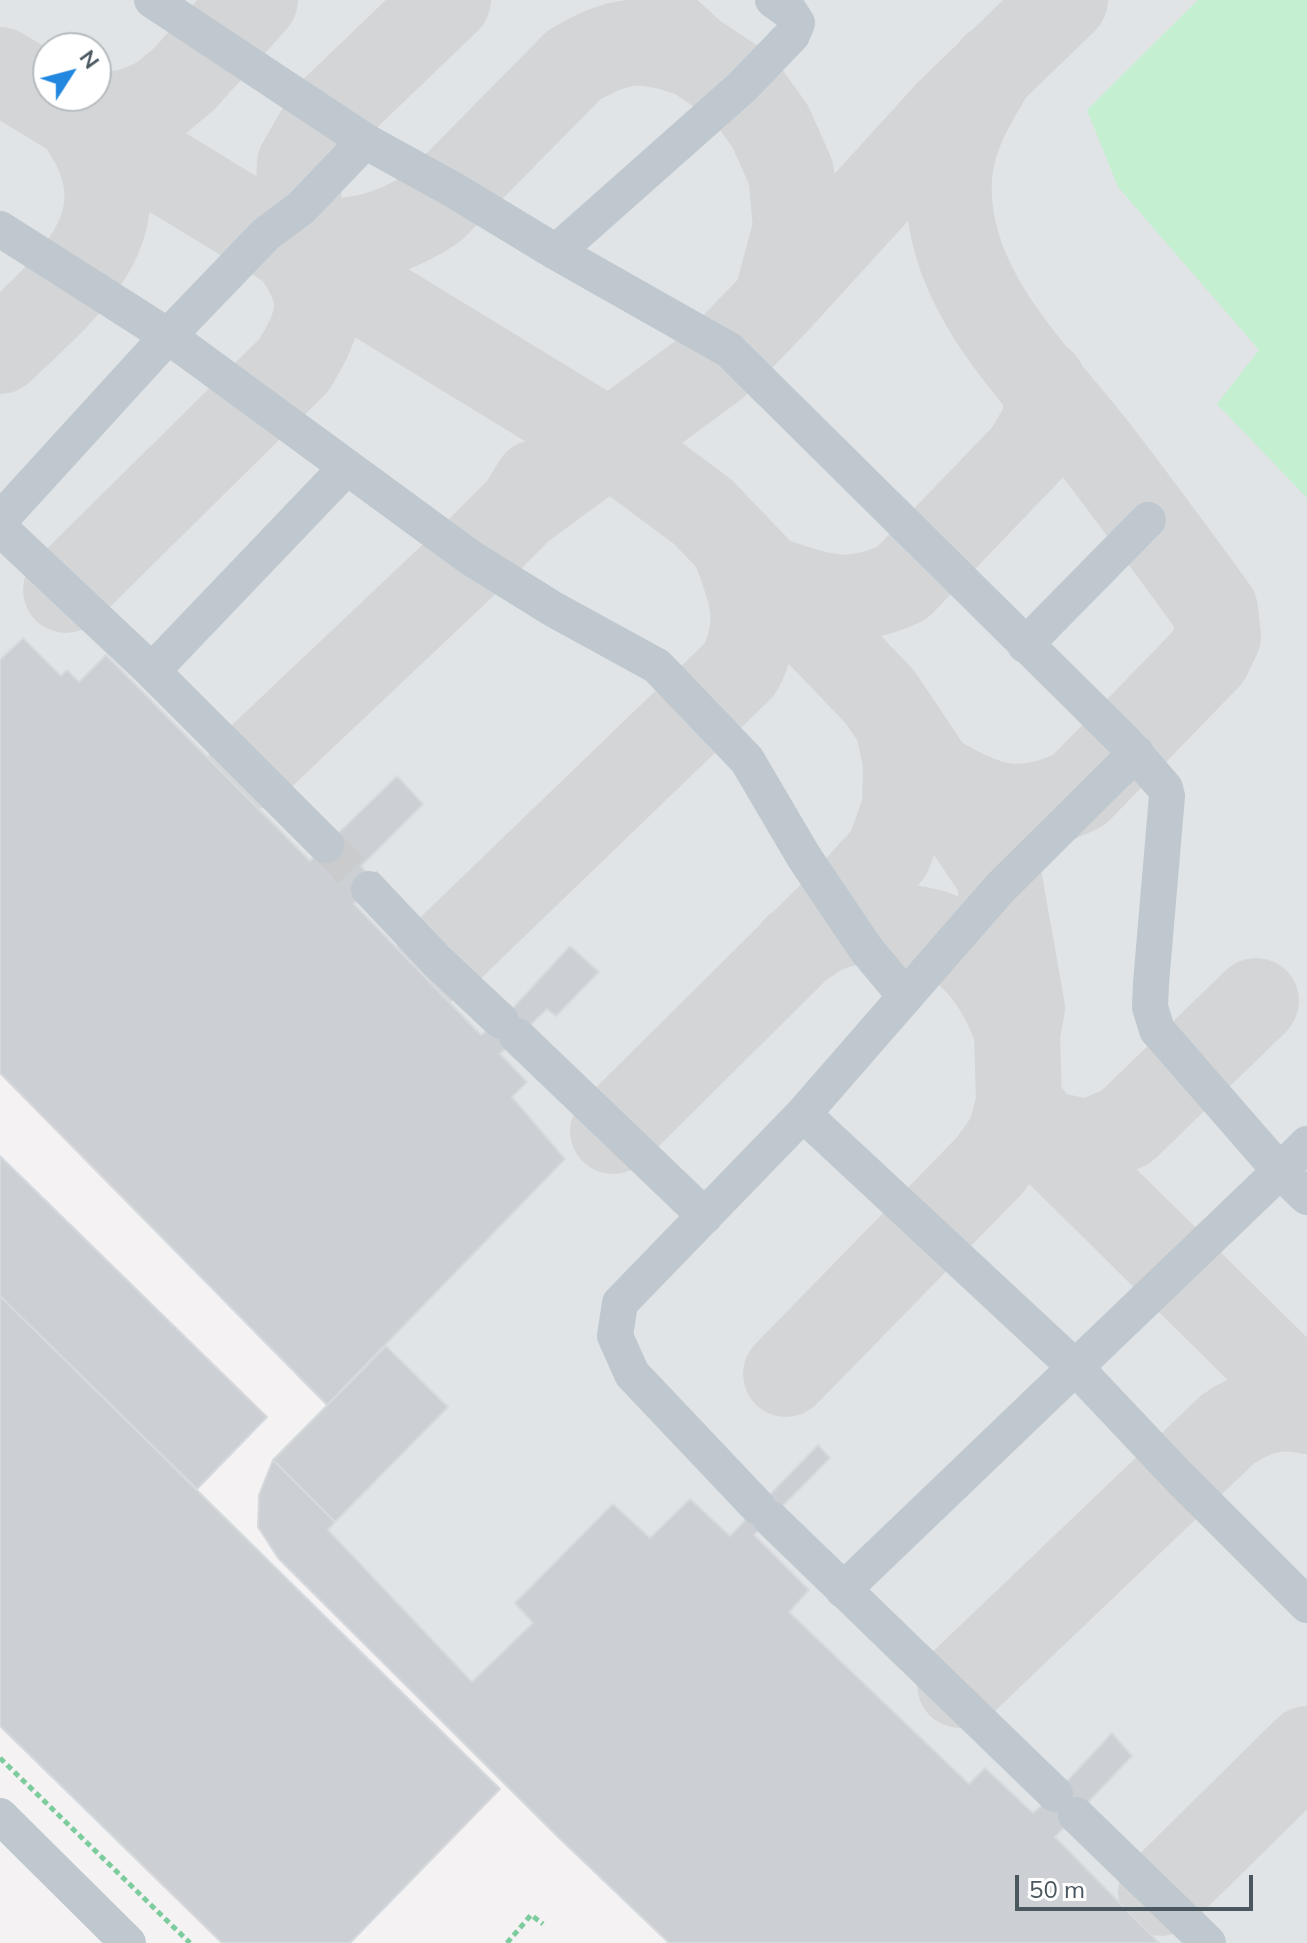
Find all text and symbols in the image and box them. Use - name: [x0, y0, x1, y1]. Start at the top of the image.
- north arrow: [32, 32, 112, 112]
- text: N: [74, 44, 106, 74]
- scale bar: [1019, 1859, 1257, 1909]
- text: 50 m: [1029, 1874, 1085, 1904]

